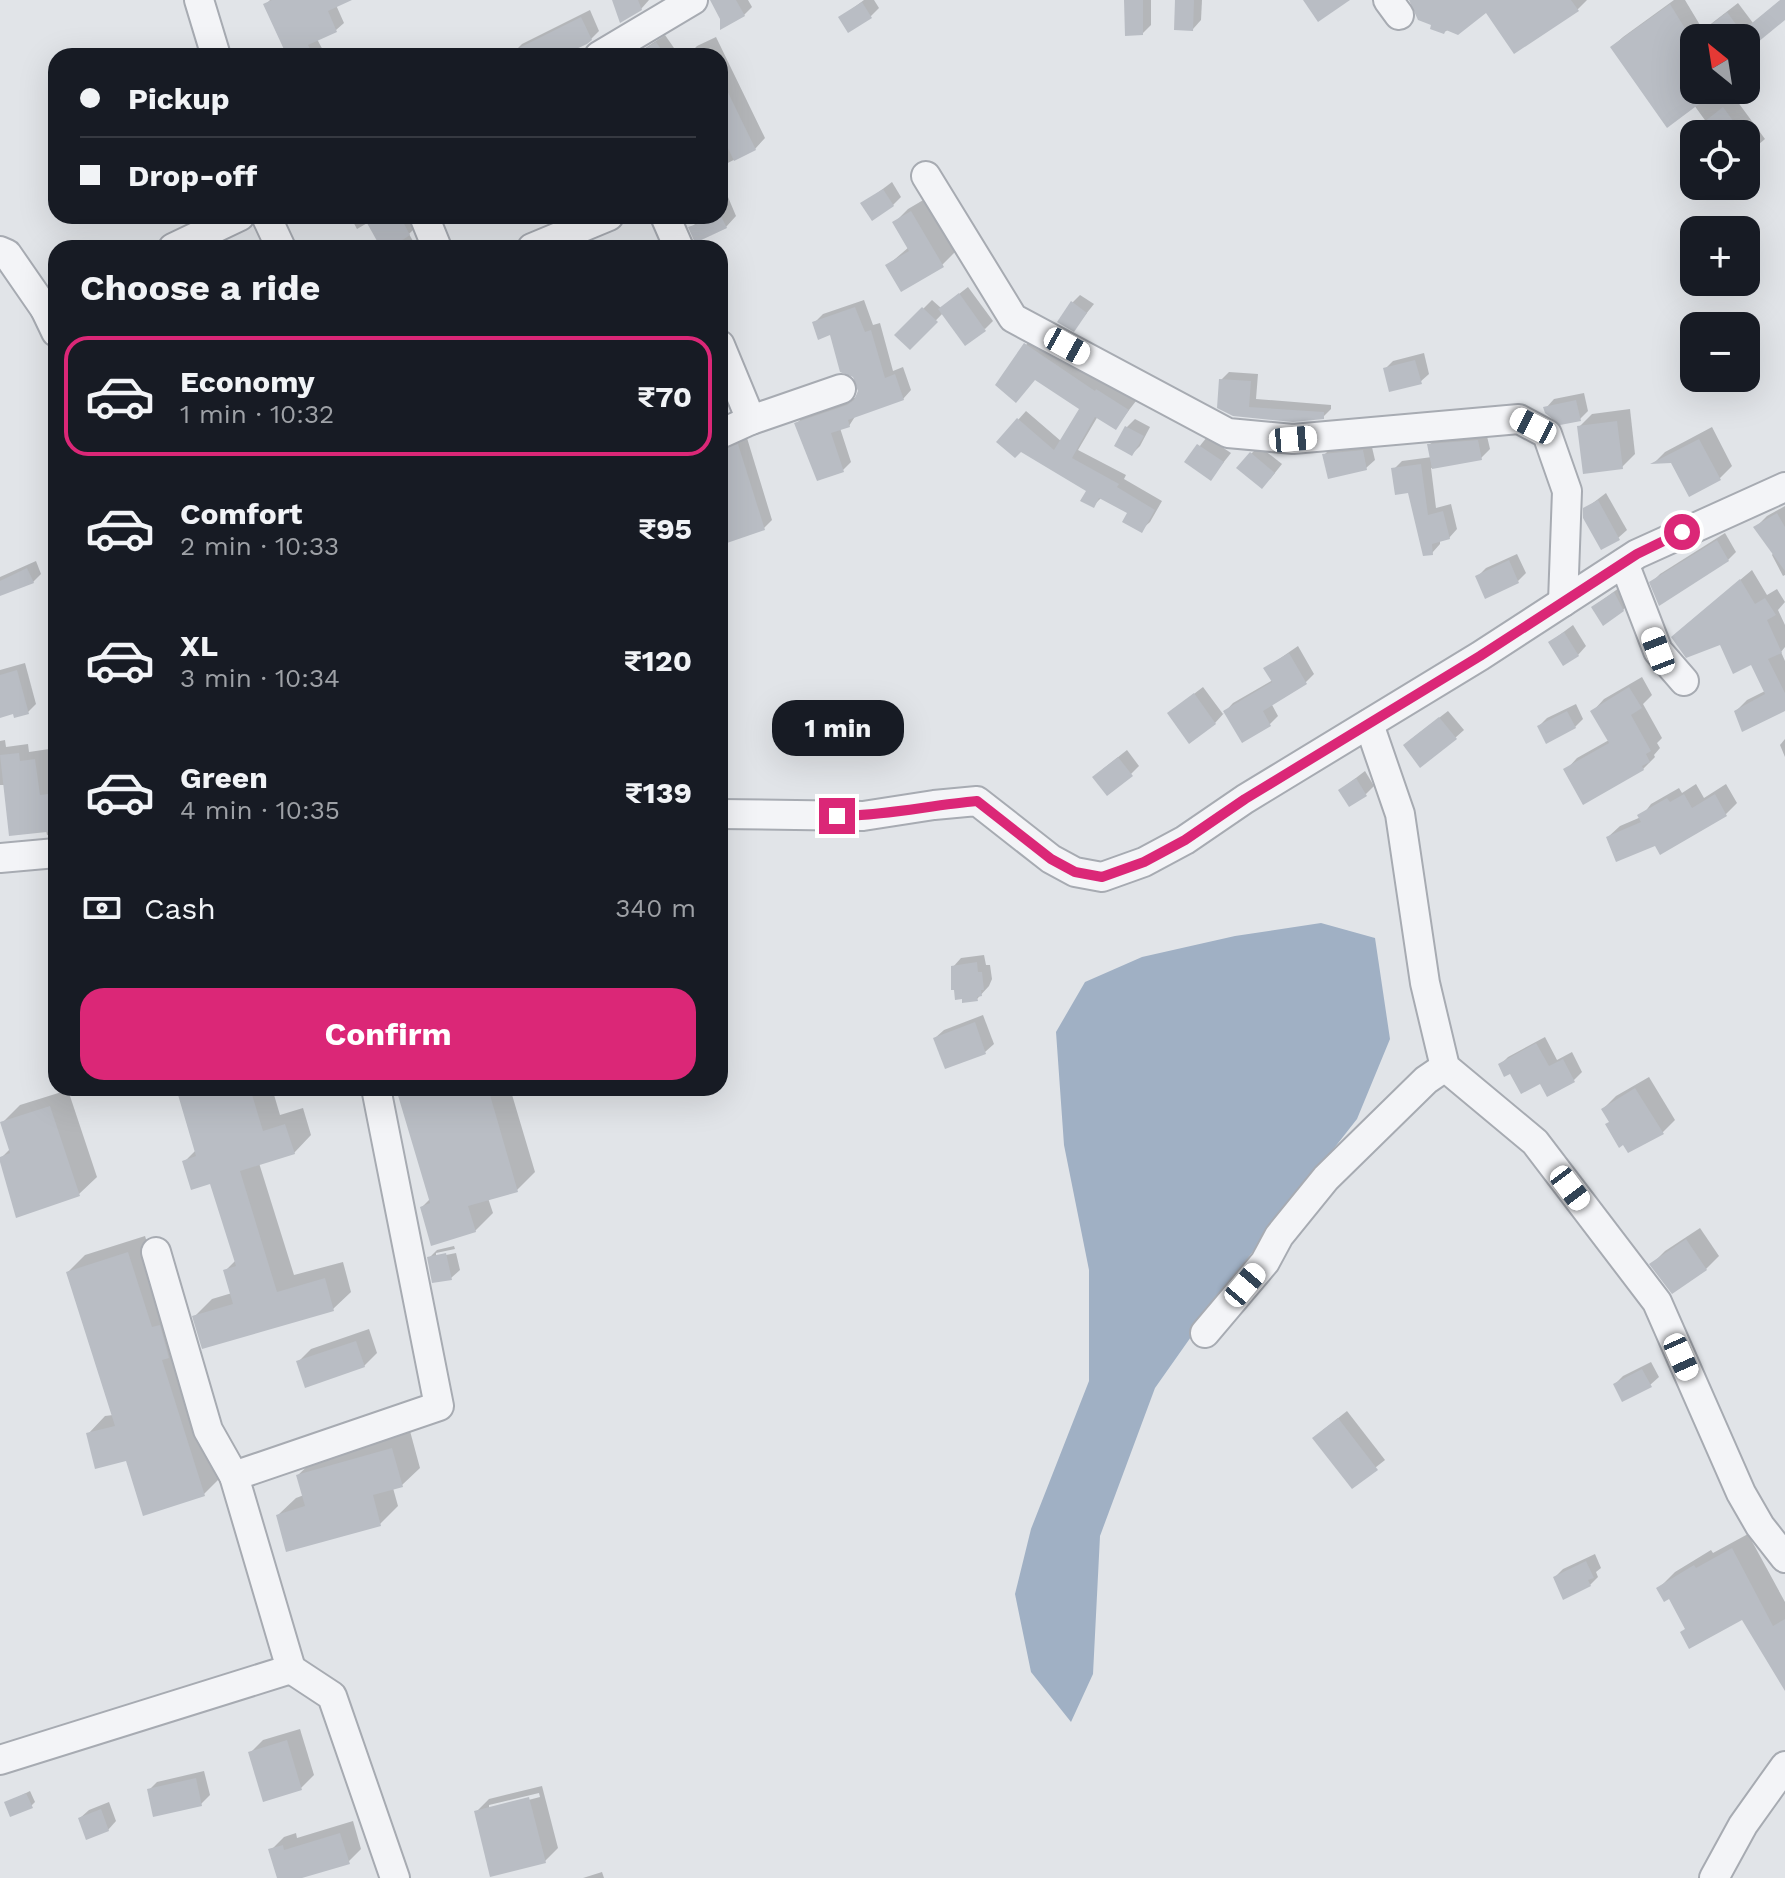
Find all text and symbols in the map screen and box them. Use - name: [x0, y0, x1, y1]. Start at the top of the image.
- north arrow: [1680, 24, 1760, 104]
- map controls: [1680, 24, 1760, 392]
- text: Pickup: [128, 81, 230, 116]
- button: locate: [1680, 120, 1760, 200]
- text: Drop-off: [128, 158, 257, 193]
- button: +: [1680, 216, 1760, 296]
- text: Choose a ride: [80, 267, 320, 309]
- button: −: [1680, 312, 1760, 392]
- car: [1040, 324, 1094, 368]
- icon: car: [84, 360, 156, 432]
- text: Economy: [180, 364, 315, 399]
- text: ₹70: [637, 379, 692, 414]
- text: 1 min · 10:32: [180, 399, 334, 429]
- car: [1506, 404, 1560, 448]
- car: [1268, 425, 1318, 453]
- icon: car: [84, 492, 156, 564]
- text: Comfort: [180, 496, 302, 531]
- text: ₹95: [638, 511, 692, 546]
- route start: [1664, 514, 1700, 550]
- text: 2 min · 10:33: [180, 531, 339, 561]
- icon: car: [84, 624, 156, 696]
- car: [1638, 624, 1678, 678]
- text: XL: [180, 628, 218, 663]
- text: ₹120: [624, 643, 692, 678]
- text: 3 min · 10:34: [180, 663, 340, 693]
- callout: 1 min: [771, 700, 903, 756]
- text: 1 min: [805, 713, 871, 743]
- icon: car: [84, 756, 156, 828]
- text: Green: [180, 760, 268, 795]
- text: ₹139: [625, 775, 692, 810]
- text: 4 min · 10:35: [180, 795, 340, 825]
- route end: [819, 798, 855, 834]
- icon: cash: [80, 886, 124, 930]
- text: Cash: [144, 891, 216, 926]
- text: 340 m: [615, 893, 696, 923]
- button: Confirm: [80, 988, 696, 1080]
- car: [1546, 1162, 1594, 1214]
- car: [1220, 1259, 1270, 1311]
- car: [1660, 1330, 1702, 1384]

